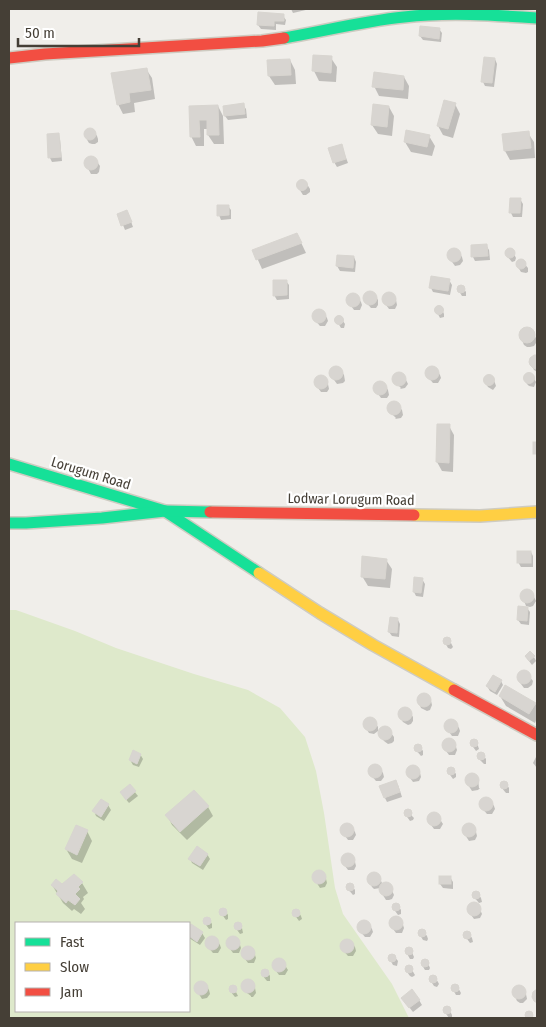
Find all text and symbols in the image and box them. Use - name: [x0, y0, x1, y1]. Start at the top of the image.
- scale bar: [18, 15, 139, 47]
- text: 50 m: [25, 24, 55, 42]
- street label: Lorugum Road: [49, 453, 133, 494]
- street label: Lodwar Lorugum Road: [287, 490, 415, 509]
- legend: [15, 922, 190, 1012]
- text: Fast: [60, 933, 84, 951]
- text: Slow: [60, 958, 89, 976]
- text: Jam: [60, 983, 83, 1001]

